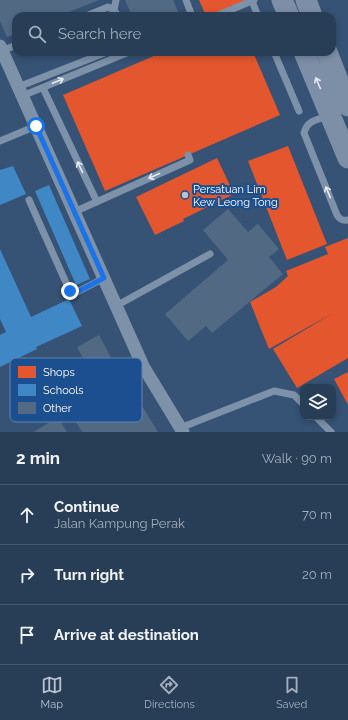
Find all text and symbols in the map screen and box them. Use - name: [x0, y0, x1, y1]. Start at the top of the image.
- search box: [12, 12, 336, 56]
- icon: search: [26, 23, 48, 45]
- text: Search here: [58, 25, 141, 43]
- one-way arrow: [52, 77, 64, 85]
- one-way arrow: [313, 78, 321, 90]
- route start: [27, 117, 45, 135]
- one-way arrow: [76, 161, 83, 173]
- one-way arrow: [149, 173, 161, 180]
- place label: Persatuan Lim Kew Leong Tong: [193, 183, 278, 209]
- one-way arrow: [323, 186, 331, 198]
- marker: Persatuan Lim Kew Leong Tong: [180, 190, 190, 200]
- route end: [61, 282, 79, 300]
- legend: [10, 358, 142, 422]
- text: Shops: [43, 366, 75, 379]
- text: Schools: [43, 384, 84, 397]
- map controls: [300, 384, 336, 420]
- button: layers: [300, 384, 336, 420]
- text: Other: [43, 402, 72, 415]
- text: 2 min: [16, 448, 60, 468]
- text: Walk · 90 m: [262, 451, 332, 466]
- text: Continue: [54, 498, 119, 516]
- icon: ahead: [16, 504, 38, 526]
- text: 70 m: [302, 507, 332, 522]
- text: Jalan Kampung Perak: [54, 516, 185, 531]
- icon: right: [16, 564, 38, 586]
- text: Turn right: [54, 566, 124, 584]
- text: 20 m: [302, 567, 332, 582]
- icon: arrive: [16, 624, 38, 646]
- text: Arrive at destination: [54, 626, 199, 644]
- tab: Map: [41, 674, 63, 711]
- tab: Directions: [144, 674, 195, 711]
- tab: Saved: [276, 674, 307, 711]

